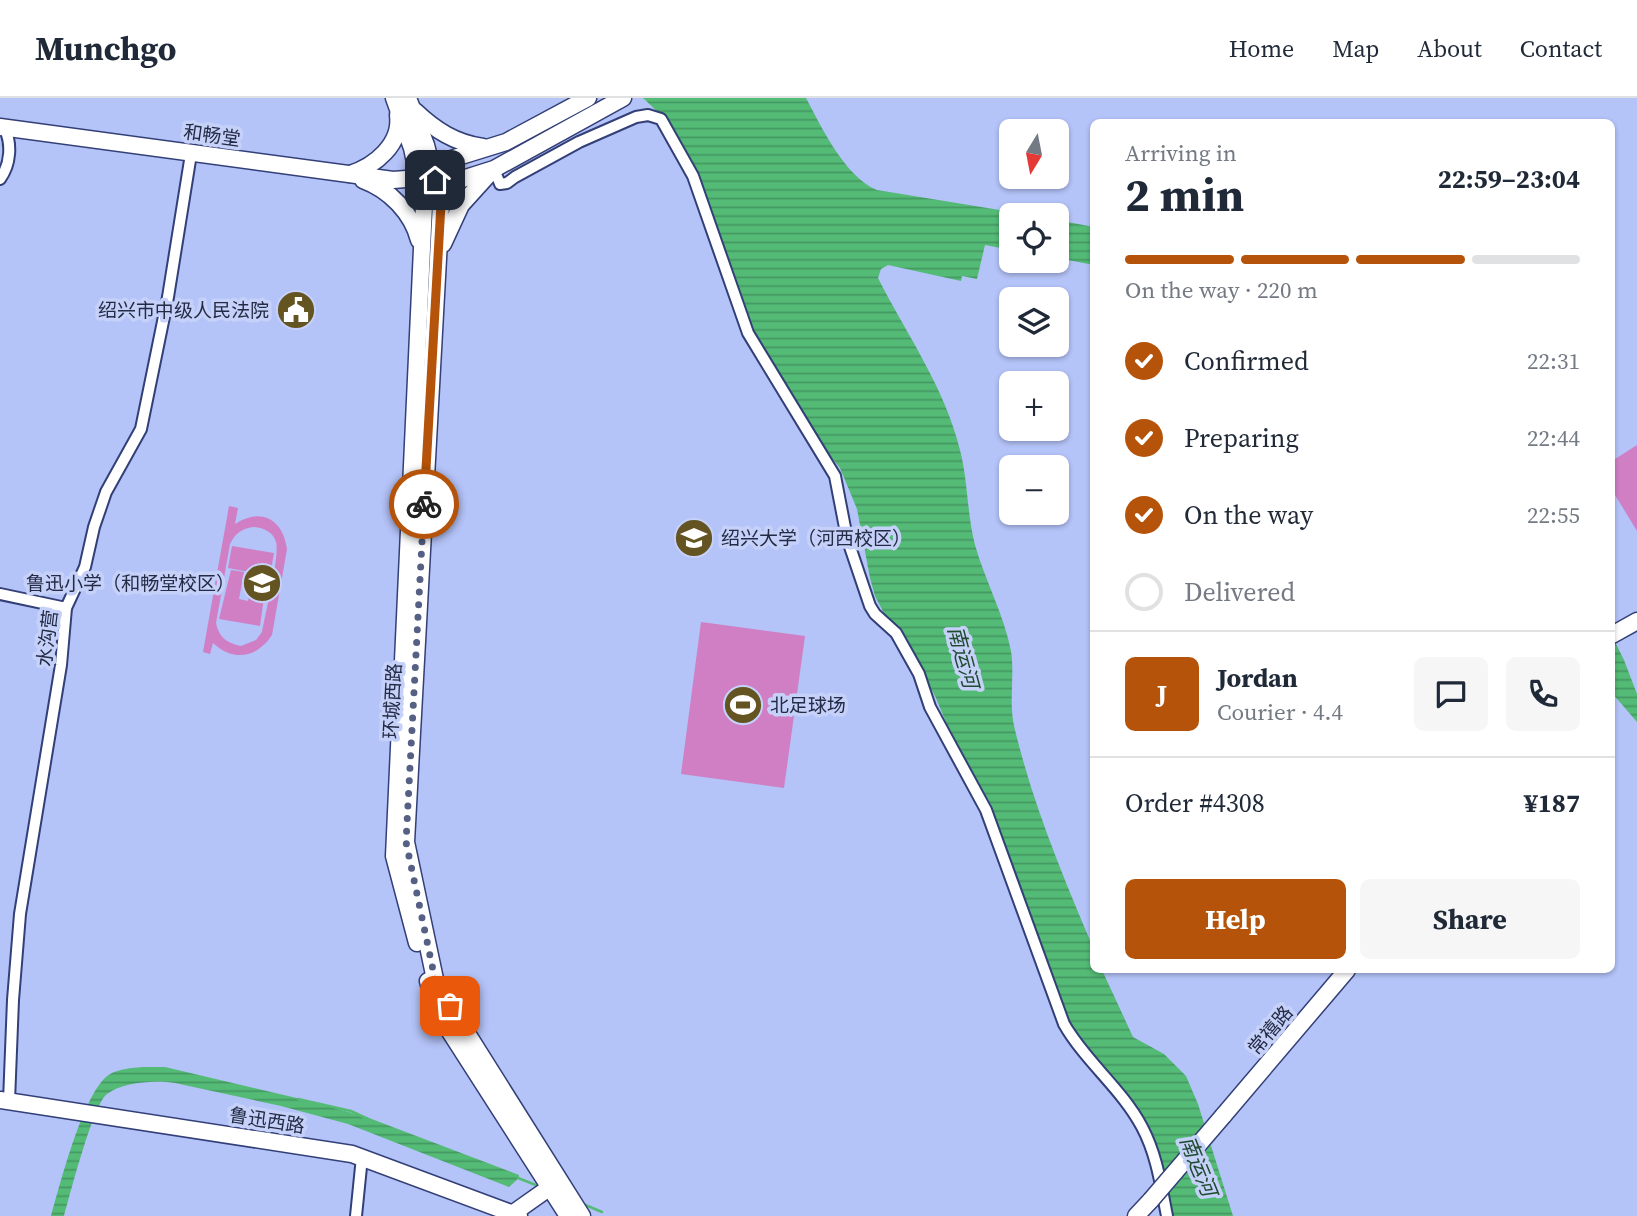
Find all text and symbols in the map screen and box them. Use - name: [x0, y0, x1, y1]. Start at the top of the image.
- text: Munchgo: [35, 26, 176, 71]
- text: Home: [1229, 32, 1294, 65]
- text: Map: [1332, 32, 1379, 65]
- text: About: [1417, 32, 1482, 65]
- text: Contact: [1520, 32, 1602, 65]
- street label: 和畅堂: [182, 118, 242, 152]
- north arrow: [999, 119, 1069, 189]
- map controls: [999, 119, 1069, 525]
- text: Arriving in: [1125, 137, 1237, 169]
- pin: [405, 150, 465, 210]
- icon: home: [416, 161, 454, 199]
- text: 22:59–23:04: [1438, 161, 1580, 197]
- text: 2 min: [1125, 163, 1244, 226]
- button: locate: [999, 203, 1069, 273]
- text: On the way · 220 m: [1125, 274, 1318, 306]
- button: layers: [999, 287, 1069, 357]
- public building icon: 绍兴市中级人民法院: [275, 289, 317, 331]
- place label: 绍兴市中级人民法院: [98, 297, 269, 323]
- icon: check: [1125, 342, 1163, 380]
- text: Confirmed: [1184, 343, 1309, 379]
- text: 22:31: [1527, 345, 1580, 377]
- button: +: [999, 371, 1069, 441]
- icon: check: [1125, 419, 1163, 457]
- text: Preparing: [1184, 420, 1299, 456]
- text: 22:44: [1527, 422, 1580, 454]
- button: −: [999, 455, 1069, 525]
- courier: [389, 469, 459, 539]
- icon: bike: [405, 485, 443, 523]
- icon: check: [1125, 496, 1163, 534]
- text: On the way: [1184, 497, 1313, 533]
- text: 22:55: [1527, 499, 1580, 531]
- school or university icon: 绍兴大学（河西校区）: [673, 517, 715, 559]
- place label: 绍兴大学（河西校区）: [721, 525, 911, 551]
- school or university icon: 鲁迅小学（和畅堂校区）: [241, 562, 283, 604]
- place label: 鲁迅小学（和畅堂校区）: [26, 570, 235, 596]
- text: Delivered: [1184, 574, 1295, 610]
- street label: 水沟营: [31, 608, 63, 668]
- water label: 南运河: [941, 623, 987, 695]
- button: chat: [1414, 657, 1488, 731]
- button: phone: [1506, 657, 1580, 731]
- text: Jordan: [1217, 660, 1298, 696]
- street label: 环城西路: [377, 662, 407, 740]
- text: J: [1157, 676, 1167, 712]
- sports icon: 北足球场: [722, 684, 764, 726]
- place label: 北足球场: [770, 692, 846, 718]
- text: Courier · 4.4: [1217, 696, 1343, 728]
- text: Order #4308: [1125, 785, 1265, 821]
- text: ¥187: [1524, 785, 1580, 821]
- button: Help: [1125, 879, 1346, 959]
- button: Share: [1360, 879, 1580, 959]
- pin: [420, 976, 480, 1036]
- icon: bag: [431, 987, 469, 1025]
- street label: 常禧路: [1242, 1000, 1298, 1060]
- street label: 鲁迅西路: [227, 1101, 307, 1139]
- water label: 南运河: [1173, 1131, 1225, 1204]

